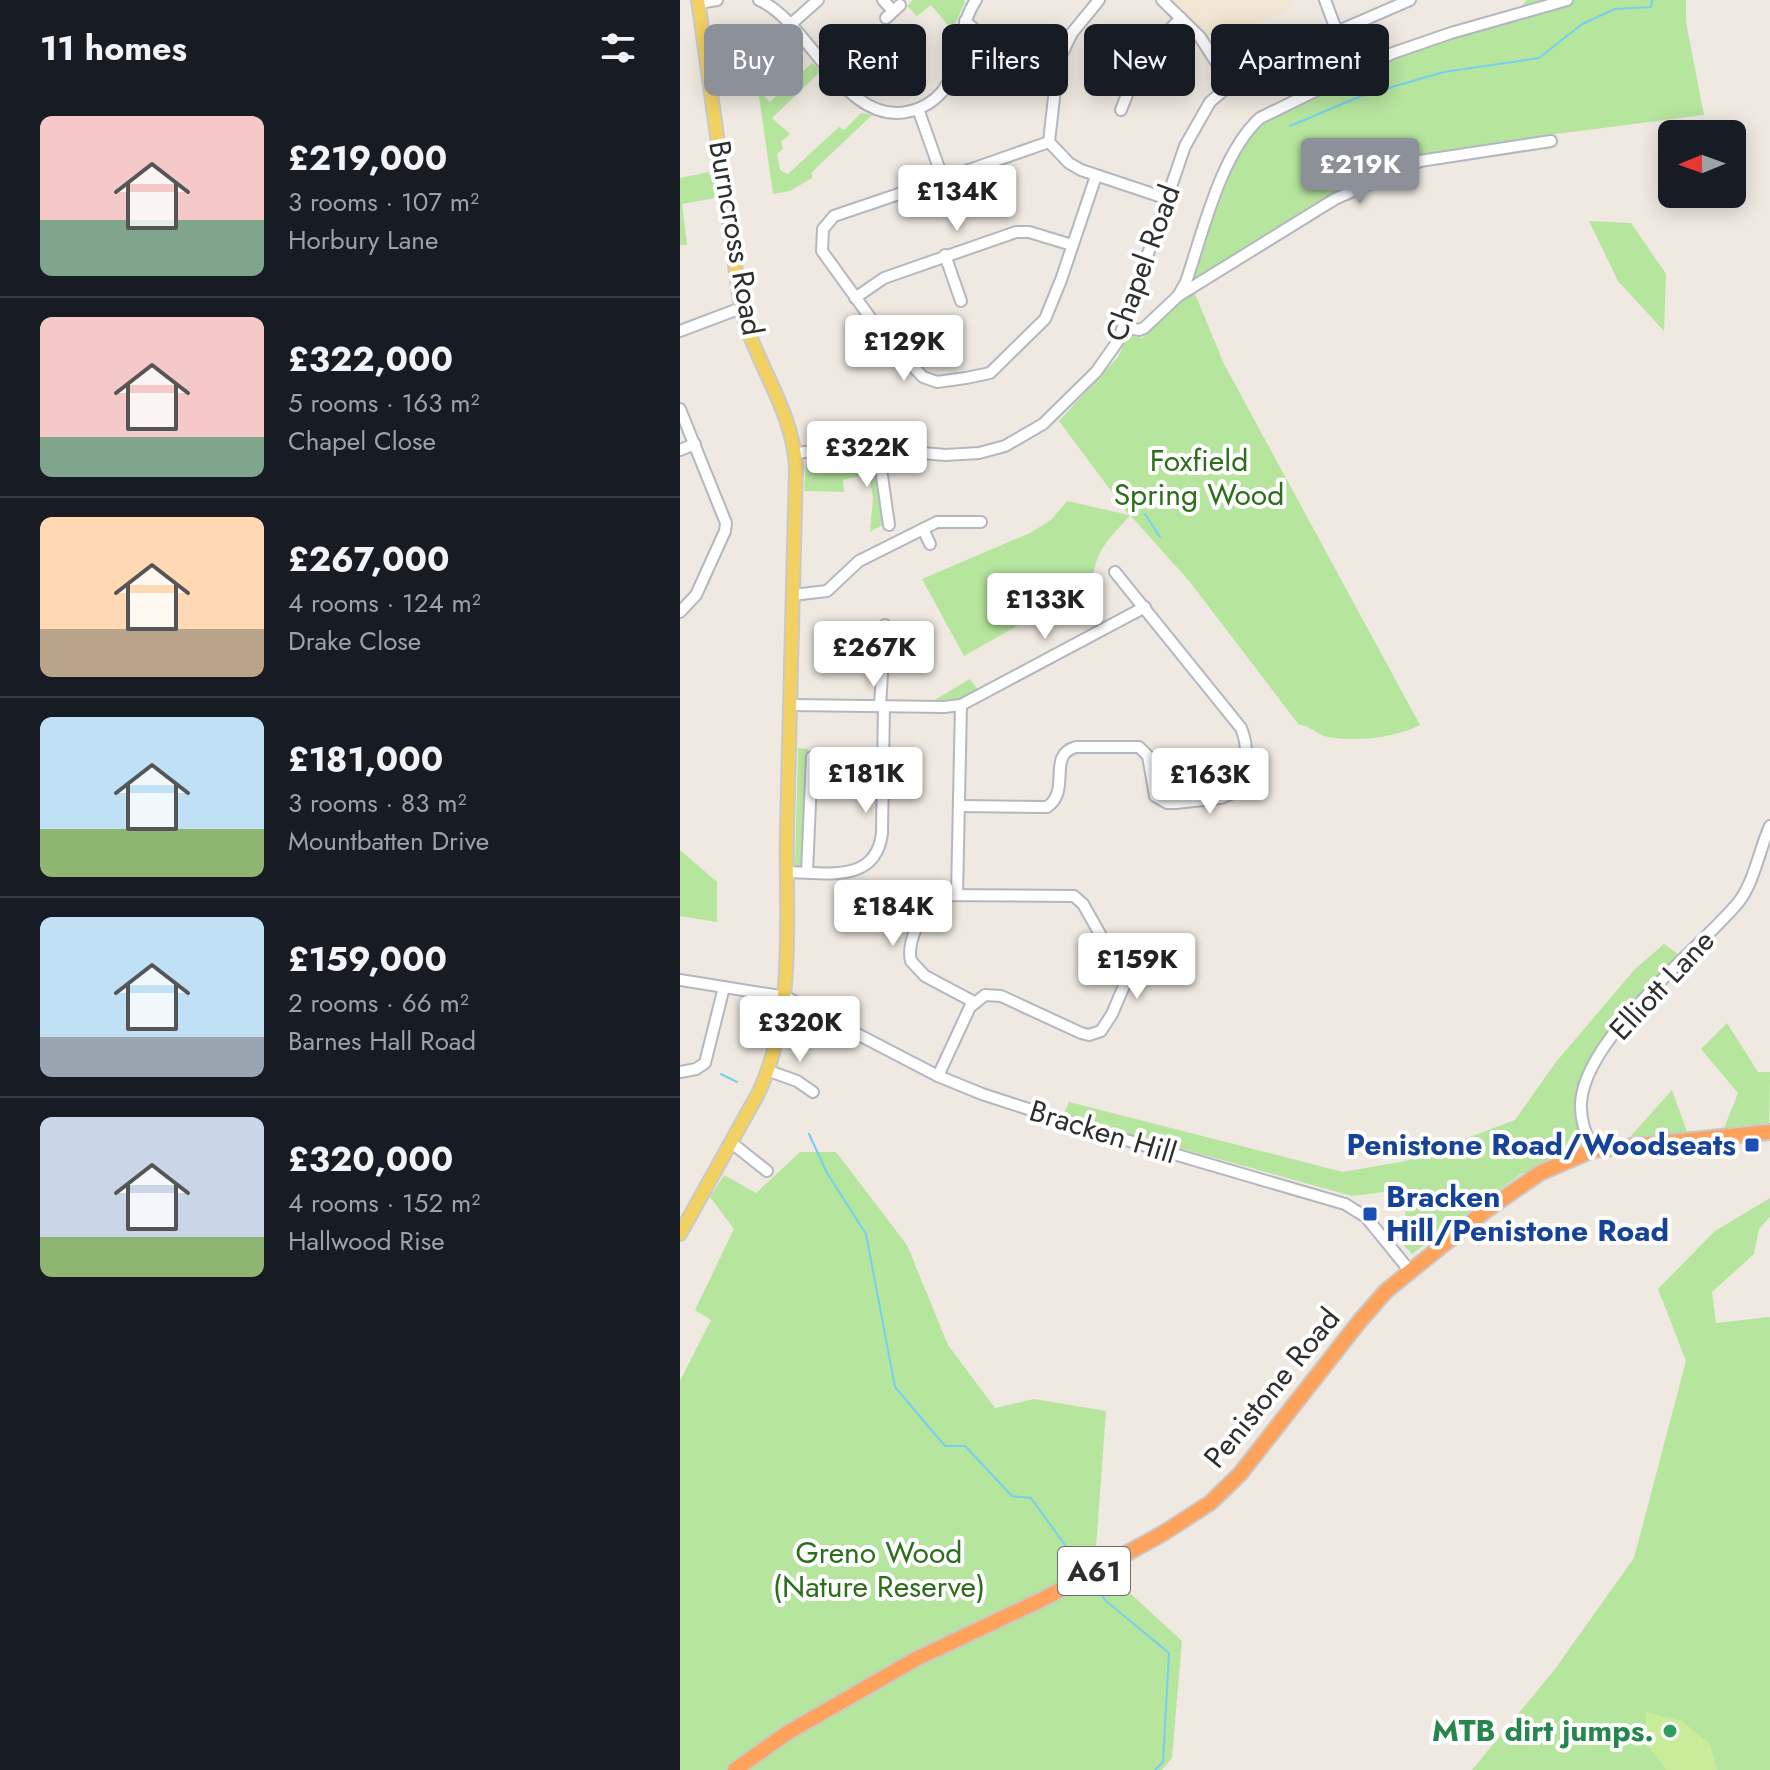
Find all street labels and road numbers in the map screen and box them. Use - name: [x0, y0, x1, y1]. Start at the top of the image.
- street label: Burncross Road: [698, 137, 775, 339]
- street label: Chapel Road: [1094, 178, 1191, 347]
- street label: Elliott Lane: [1599, 920, 1724, 1049]
- street label: Bracken Hill: [1024, 1089, 1182, 1174]
- street label: Penistone Road: [1194, 1298, 1350, 1477]
- road number: A61: [1058, 1547, 1130, 1595]

